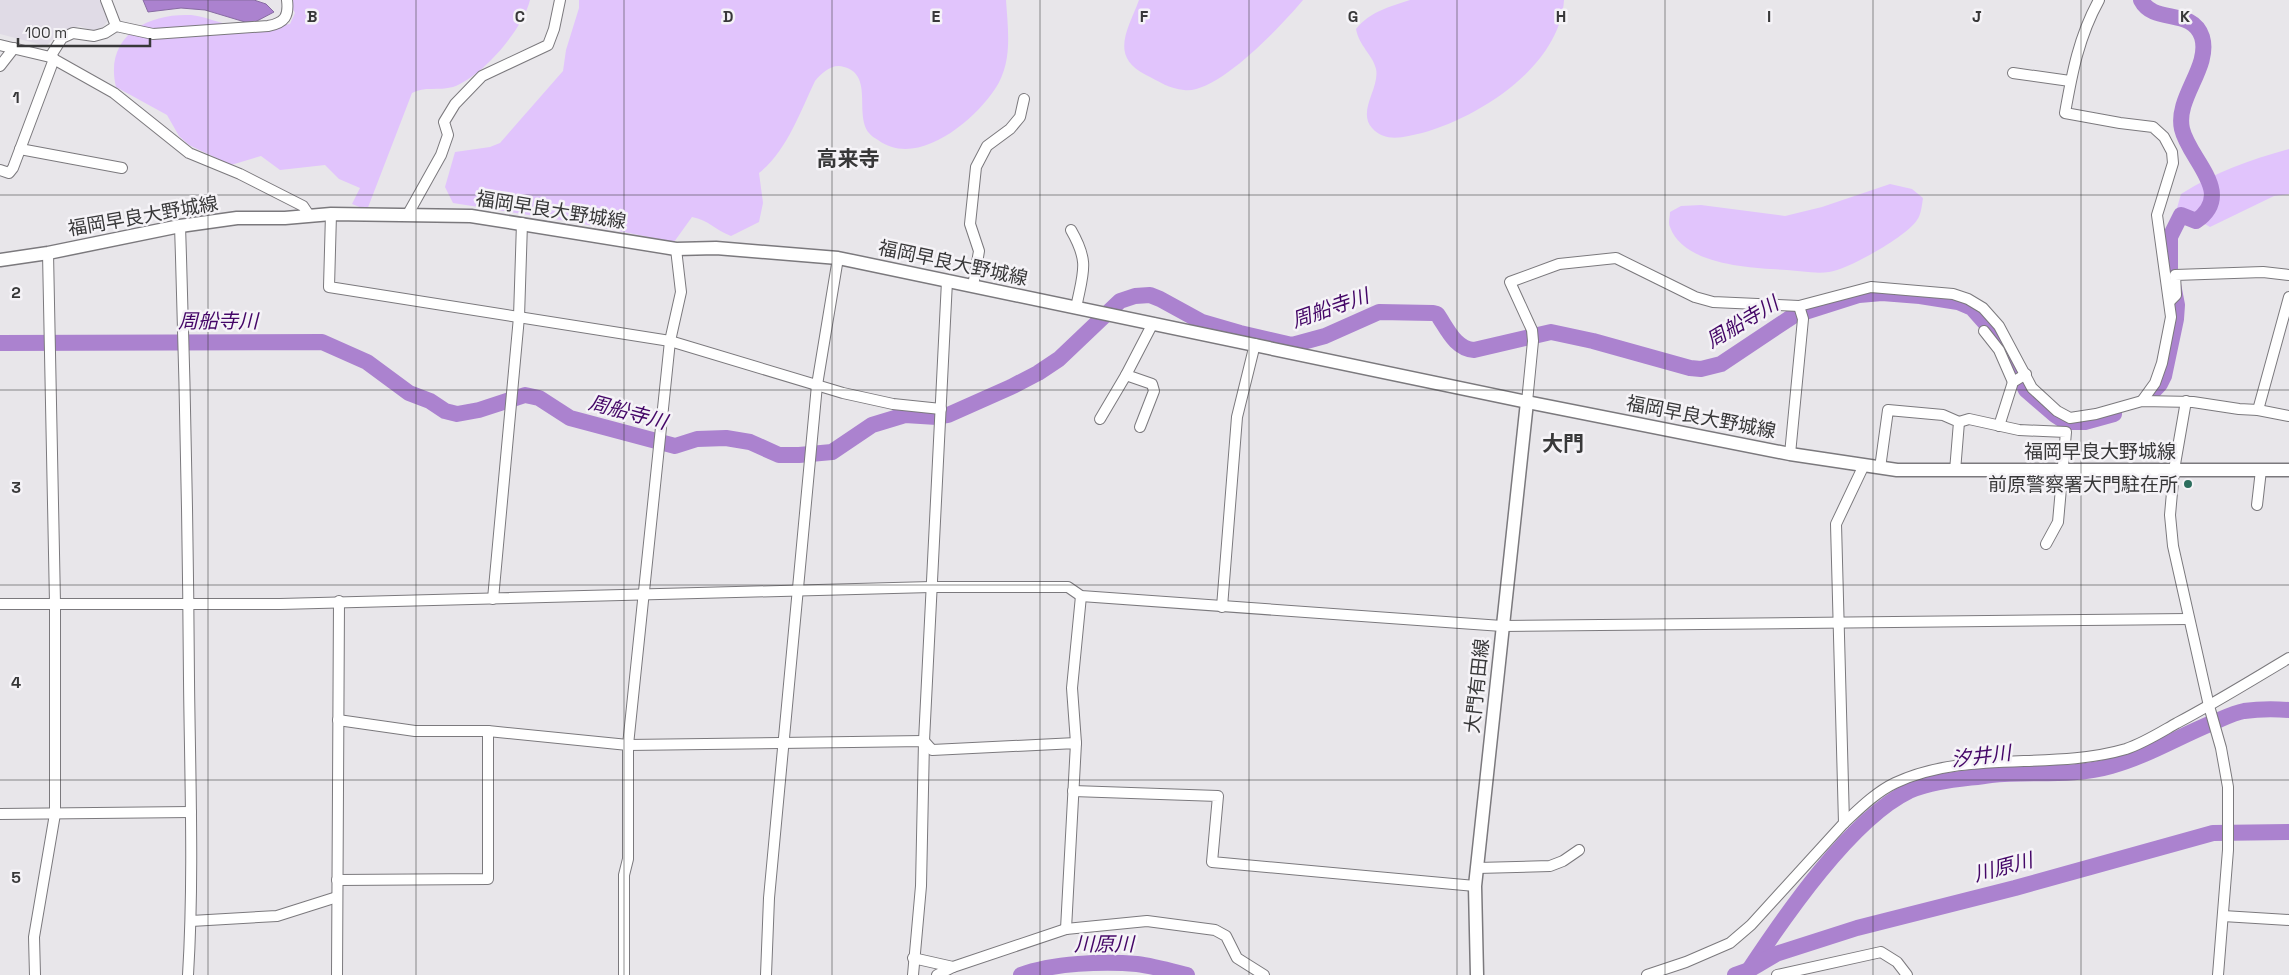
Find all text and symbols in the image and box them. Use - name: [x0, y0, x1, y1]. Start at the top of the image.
- text: B: [307, 6, 317, 27]
- text: C: [515, 6, 525, 27]
- text: D: [723, 6, 733, 27]
- text: E: [932, 6, 941, 27]
- text: F: [1140, 6, 1149, 27]
- text: G: [1348, 6, 1358, 27]
- text: H: [1556, 6, 1566, 27]
- text: I: [1767, 6, 1771, 27]
- text: J: [1972, 6, 1982, 27]
- text: K: [2180, 6, 2190, 27]
- scale bar: [18, 15, 150, 47]
- text: 100 m: [25, 23, 67, 42]
- text: 1: [12, 87, 20, 108]
- district label: 高来寺: [817, 145, 880, 172]
- street label: 福岡早良大野城線: [474, 186, 628, 234]
- street label: 福岡早良大野城線: [66, 190, 220, 242]
- street label: 福岡早良大野城線: [876, 235, 1030, 291]
- text: 2: [11, 282, 21, 303]
- water label: 周船寺川: [1288, 282, 1374, 333]
- water label: 周船寺川: [1701, 289, 1785, 354]
- water label: 周船寺川: [178, 308, 260, 334]
- water label: 周船寺川: [586, 389, 672, 435]
- street label: 福岡早良大野城線: [1624, 390, 1778, 444]
- district label: 大門: [1542, 430, 1584, 457]
- street label: 福岡早良大野城線: [2024, 439, 2176, 464]
- place label: 前原警察署大門駐在所: [1988, 472, 2178, 497]
- text: 3: [11, 477, 21, 498]
- marker: 前原警察署大門駐在所: [2182, 478, 2194, 490]
- street label: 大門有田線: [1460, 637, 1494, 735]
- text: 4: [11, 672, 21, 693]
- water label: 汐井川: [1950, 739, 2014, 773]
- water label: 川原川: [1971, 846, 2037, 887]
- text: 5: [11, 867, 21, 888]
- water label: 川原川: [1074, 931, 1136, 957]

